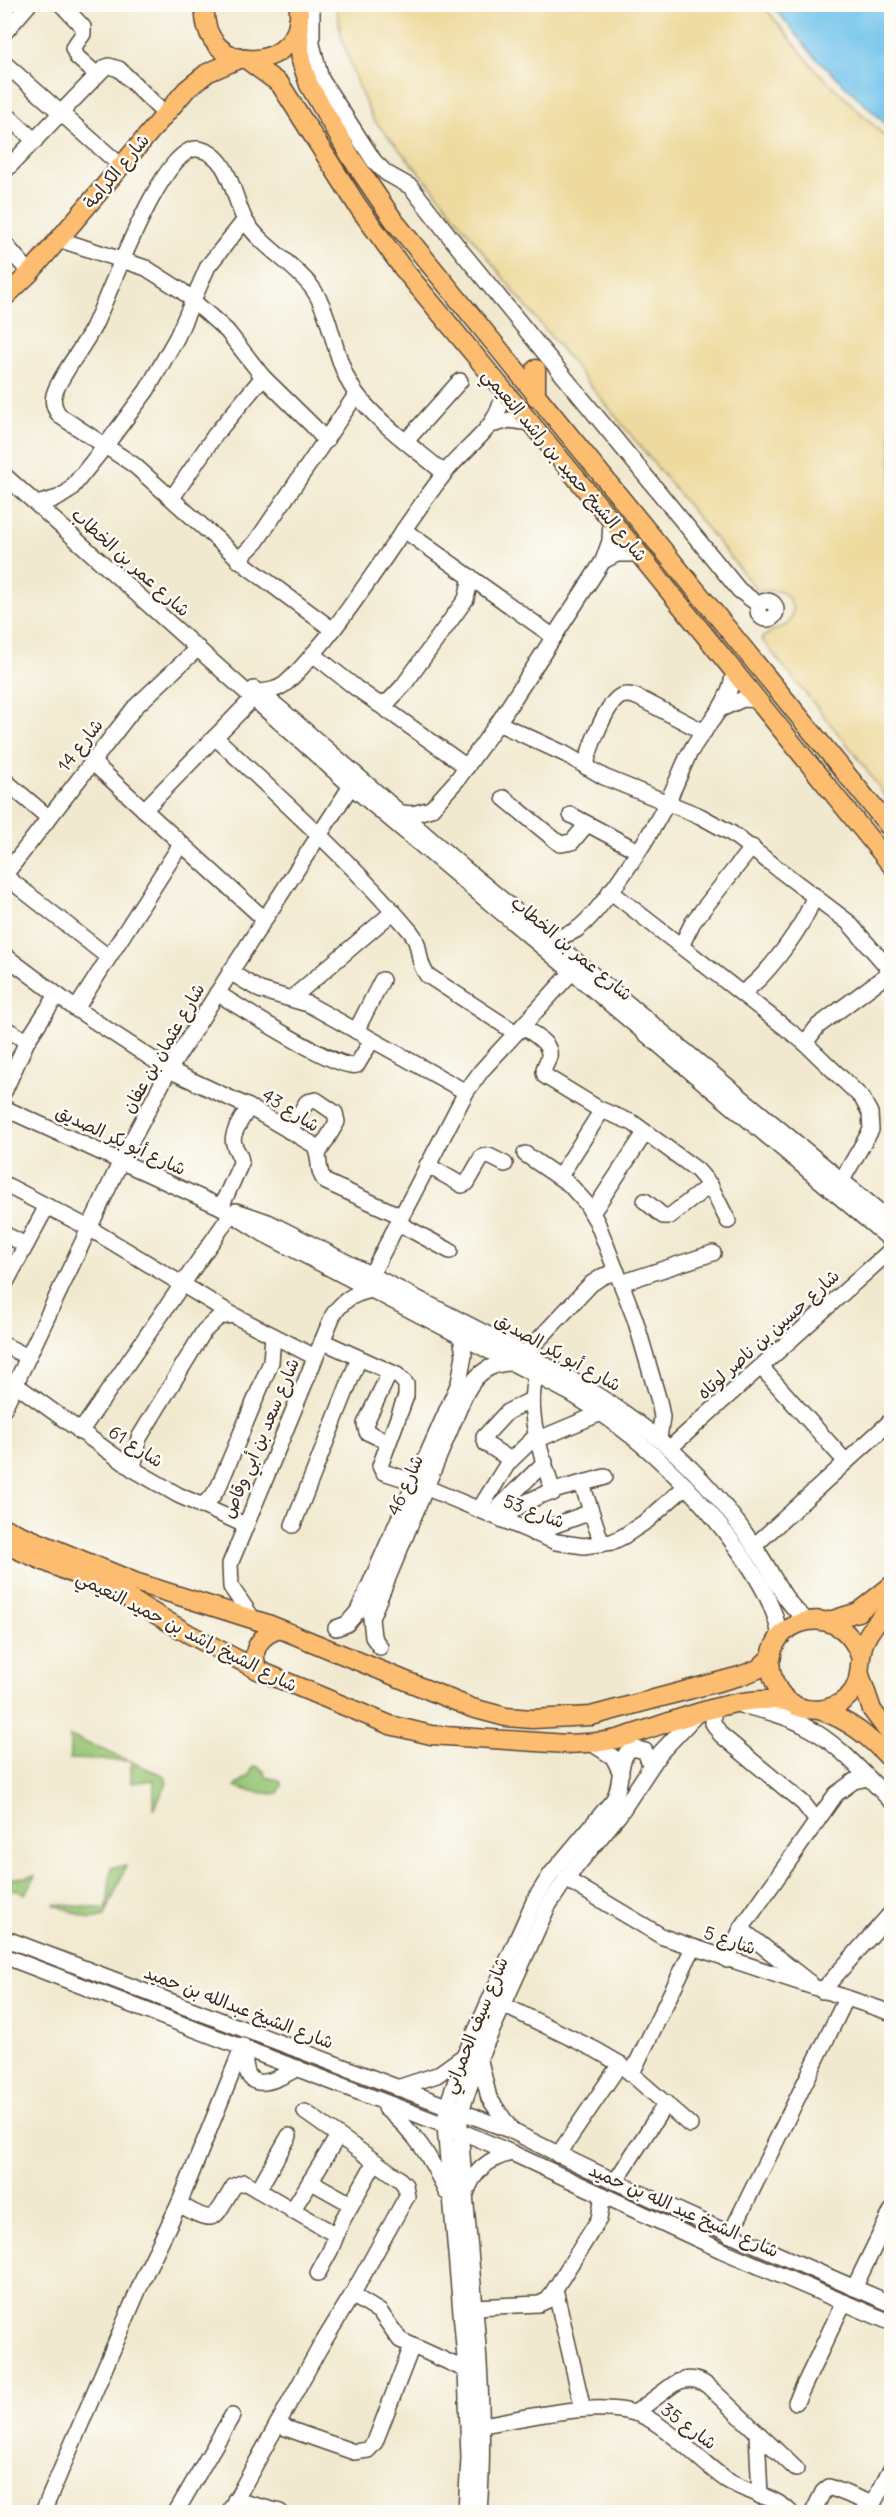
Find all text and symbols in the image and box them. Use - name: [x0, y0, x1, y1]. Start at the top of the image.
- street label: شارع الكرامة: [78, 129, 155, 214]
- street label: شارع الشيخ حميد بن راشد النعيمي: [474, 364, 653, 569]
- street label: شارع عمر بن الخطاب: [66, 503, 195, 622]
- street label: شارع 14: [52, 714, 109, 777]
- street label: شارع عمر بن الخطاب: [506, 890, 637, 1006]
- street label: شارع عثمان بن عفان: [117, 979, 210, 1118]
- street label: شارع 43: [257, 1083, 324, 1138]
- street label: شارع أبو بكر الصديق: [52, 1100, 190, 1181]
- street label: شارع حسين بن ناصر لوتاه: [692, 1264, 845, 1405]
- street label: شارع أبو بكر الصديق: [490, 1308, 625, 1397]
- street label: شارع سعد بن أبي وقاص: [216, 1354, 309, 1523]
- street label: شارع 61: [104, 1420, 168, 1473]
- street label: شارع 46: [382, 1451, 429, 1519]
- street label: شارع 53: [500, 1489, 568, 1534]
- street label: شارع الشيخ راشد بن حميد النعيمي: [70, 1565, 301, 1701]
- street label: شارع 5: [701, 1920, 759, 1961]
- street label: شارع سيف الحمراني: [437, 1953, 517, 2098]
- street label: شارع الشيخ عبدالله بن حميد: [141, 1960, 337, 2055]
- street label: شارع الشيخ عبد الله بن حميد: [585, 2158, 783, 2263]
- street label: شارع 35: [656, 2398, 721, 2455]

